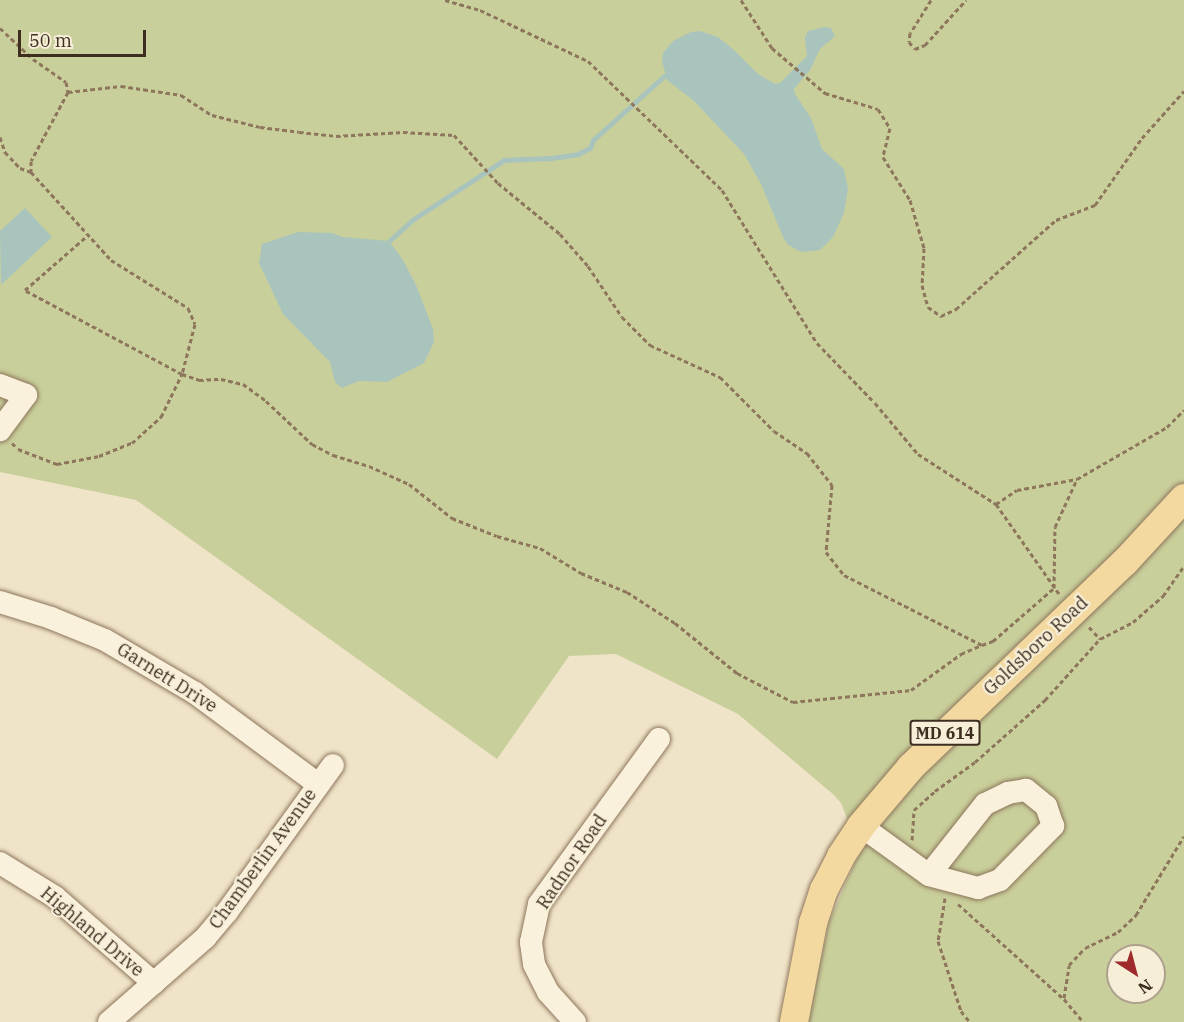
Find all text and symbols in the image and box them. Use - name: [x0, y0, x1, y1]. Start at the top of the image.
- scale bar: [21, 18, 148, 56]
- text: 50 m: [29, 29, 72, 52]
- street label: Goldsboro Road: [979, 592, 1093, 700]
- street label: Garnett Drive: [113, 639, 221, 717]
- road number: MD 614: [909, 720, 981, 746]
- street label: Chamberlin Avenue: [205, 785, 321, 933]
- street label: Radnor Road: [532, 811, 612, 913]
- street label: Highland Drive: [36, 883, 148, 981]
- north arrow: [1106, 944, 1166, 1004]
- text: N: [1134, 975, 1156, 999]

